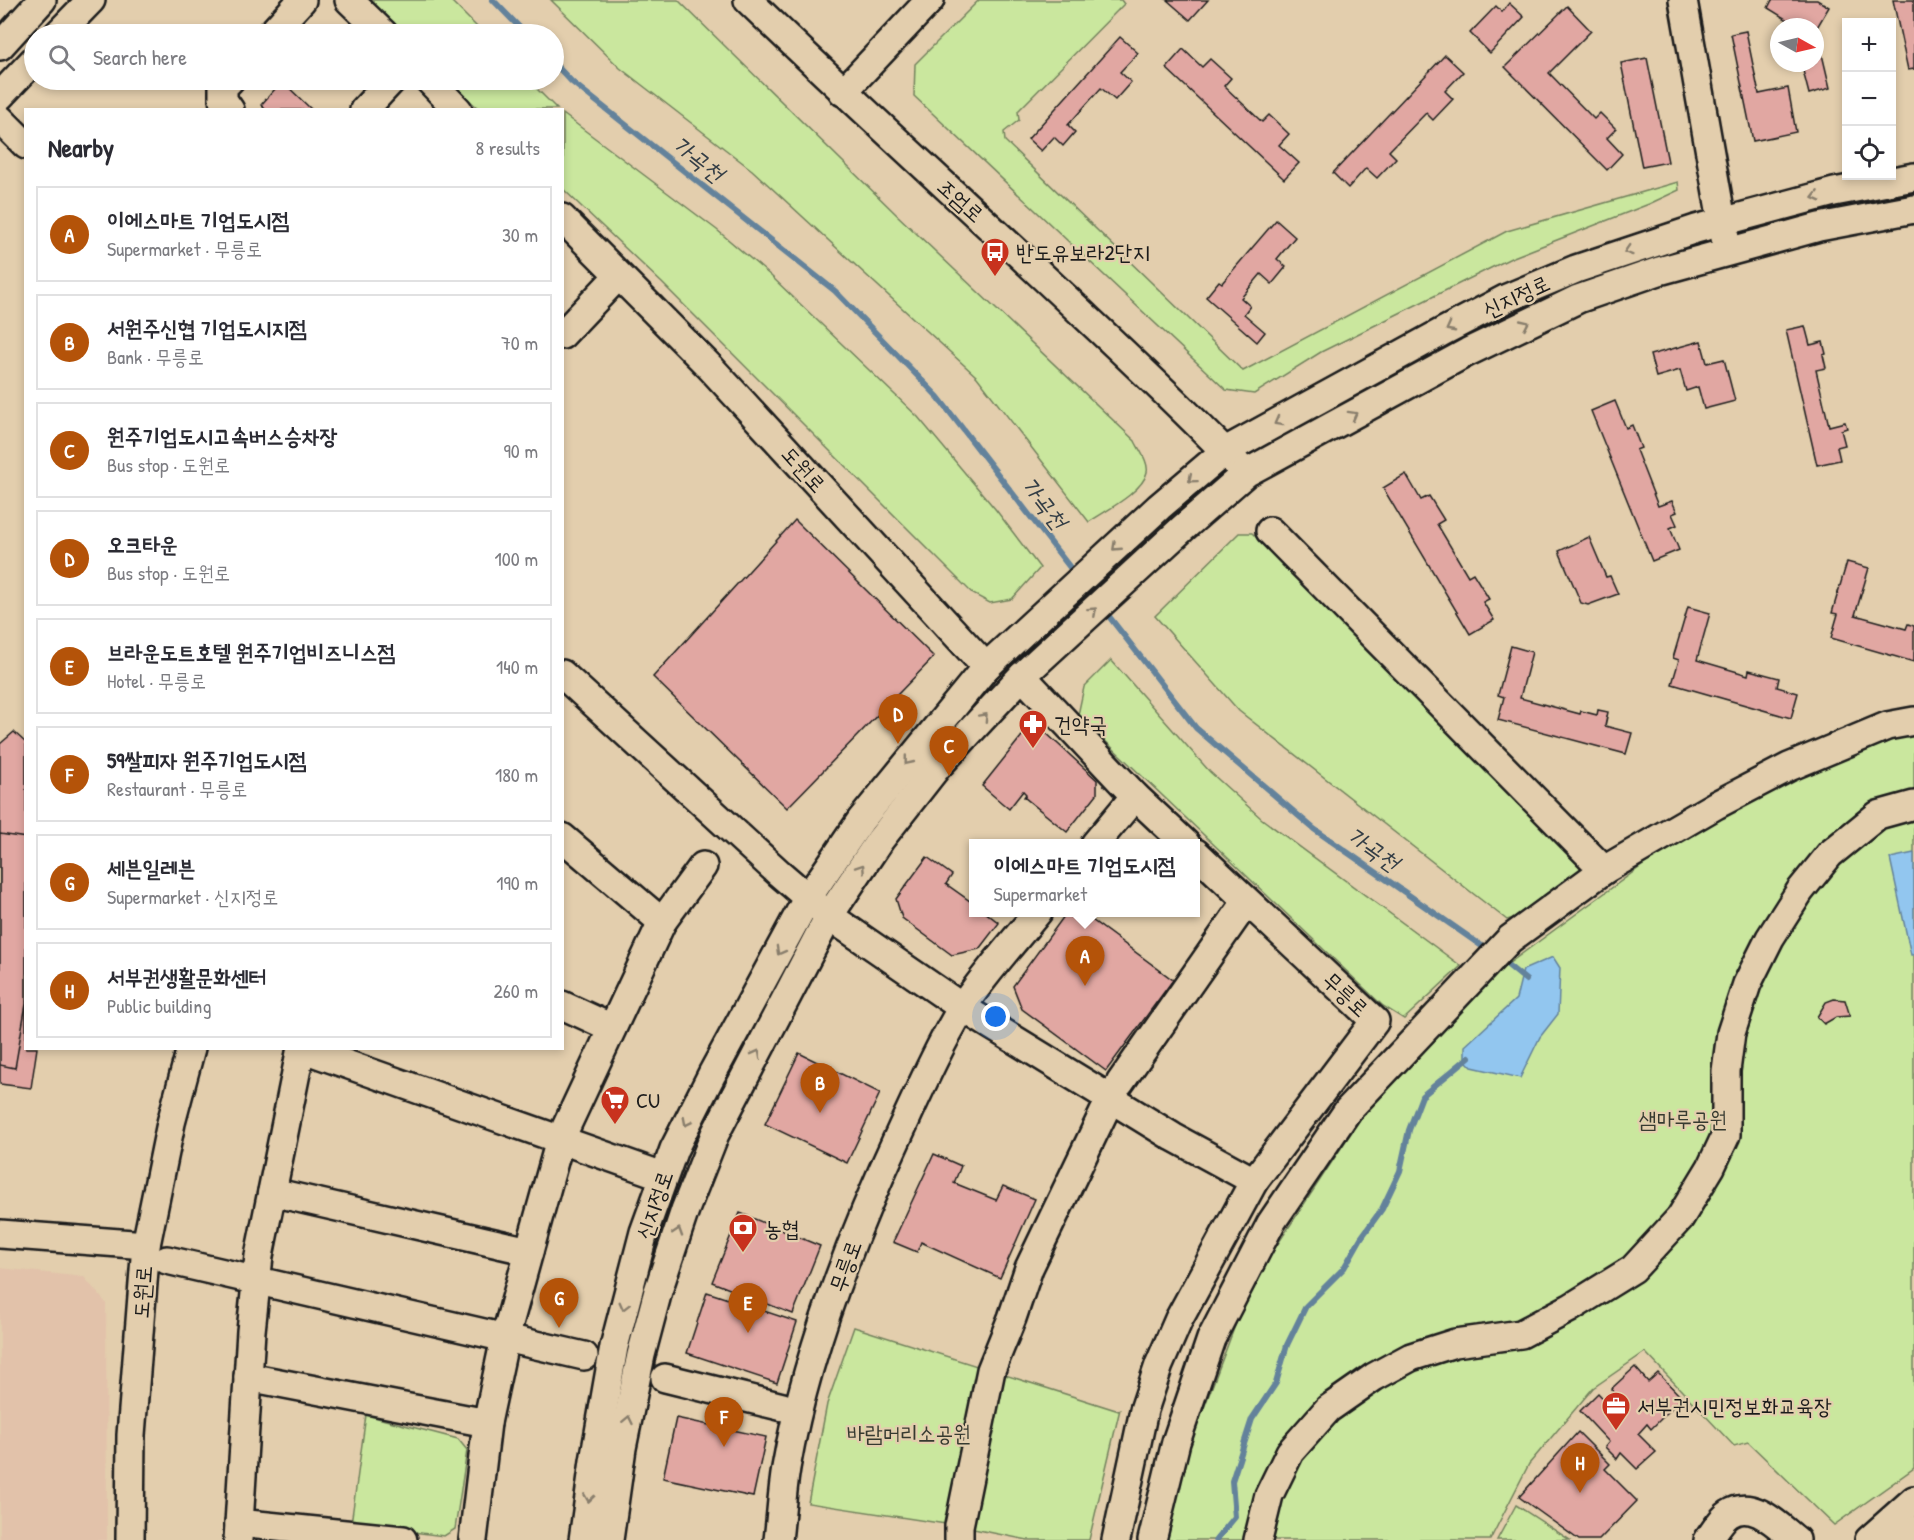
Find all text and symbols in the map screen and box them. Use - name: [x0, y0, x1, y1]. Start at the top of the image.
- north arrow: [1770, 18, 1824, 72]
- map controls: [1842, 18, 1896, 180]
- button: +: [1842, 18, 1896, 72]
- search box: [24, 24, 564, 90]
- icon: search: [45, 41, 78, 74]
- text: Search here: [93, 42, 187, 72]
- button: −: [1842, 72, 1896, 126]
- button: locate: [1842, 126, 1896, 180]
- water label: 가곡천: [666, 128, 733, 190]
- text: Nearby: [48, 130, 114, 165]
- text: 8 results: [475, 134, 540, 161]
- street label: 조엄로: [931, 171, 991, 229]
- one-way arrow: [1811, 189, 1821, 202]
- text: 이에스마트 기업도시점: [107, 205, 289, 235]
- text: A: [65, 221, 74, 248]
- text: 30 m: [502, 221, 538, 248]
- text: Supermarket · 무릉로: [107, 235, 262, 262]
- bus stop icon: 반도유보라2단지: [979, 236, 1011, 278]
- place label: 반도유보라2단지: [1016, 237, 1150, 267]
- one-way arrow: [1623, 244, 1634, 257]
- street label: 신지정로: [1478, 267, 1554, 325]
- text: 서원주신협 기업도시지점: [107, 313, 307, 343]
- one-way arrow: [1519, 320, 1530, 332]
- one-way arrow: [1445, 321, 1456, 332]
- text: B: [64, 329, 75, 356]
- text: 70 m: [501, 329, 538, 356]
- text: Bank · 무릉로: [107, 343, 204, 370]
- one-way arrow: [1347, 411, 1357, 422]
- one-way arrow: [1274, 415, 1285, 426]
- text: 원주기업도시고속버스승차장: [107, 421, 337, 451]
- text: C: [64, 437, 75, 464]
- text: 90 m: [504, 437, 538, 464]
- street label: 도원로: [775, 439, 833, 499]
- text: Bus stop · 도원로: [107, 451, 230, 478]
- water label: 가곡천: [1014, 470, 1077, 537]
- one-way arrow: [1188, 472, 1199, 483]
- text: 오크타운: [107, 529, 178, 559]
- one-way arrow: [1112, 540, 1123, 551]
- text: D: [65, 545, 74, 572]
- text: 100 m: [495, 545, 538, 572]
- text: Bus stop · 도원로: [107, 559, 230, 586]
- one-way arrow: [1086, 607, 1096, 618]
- text: 브라운도트호텔 원주기업비즈니스점: [107, 637, 395, 667]
- text: E: [65, 653, 74, 680]
- text: 140 m: [496, 653, 538, 680]
- text: Hotel · 무릉로: [107, 667, 206, 694]
- pin: D: [878, 694, 918, 744]
- pharmacy icon: 건약국: [1017, 708, 1049, 750]
- place label: 건약국: [1054, 709, 1107, 739]
- one-way arrow: [977, 713, 988, 724]
- pin: C: [930, 726, 968, 776]
- text: 59쌀피자 원주기업도시점: [107, 745, 306, 775]
- one-way arrow: [905, 754, 916, 765]
- text: F: [66, 761, 73, 788]
- text: 180 m: [495, 761, 538, 788]
- text: Restaurant · 무릉로: [107, 775, 247, 802]
- water label: 가곡천: [1341, 818, 1409, 879]
- popup: [969, 839, 1200, 917]
- text: 이에스마트 기업도시점: [993, 850, 1176, 880]
- text: 세븐일레븐: [107, 853, 196, 883]
- one-way arrow: [854, 864, 865, 875]
- text: G: [65, 869, 74, 896]
- text: 190 m: [496, 869, 538, 896]
- text: Supermarket: [993, 880, 1087, 907]
- text: Supermarket · 신지정로: [107, 883, 278, 910]
- pin: A: [1066, 936, 1104, 986]
- one-way arrow: [776, 945, 787, 955]
- text: 서부권생활문화센터: [107, 962, 266, 992]
- street label: 무릉로: [1316, 965, 1376, 1023]
- text: H: [65, 977, 74, 1004]
- text: 260 m: [494, 977, 538, 1004]
- text: Public building: [107, 992, 211, 1019]
- your location: [981, 1002, 1010, 1031]
- one-way arrow: [750, 1049, 762, 1060]
- pin: B: [800, 1064, 840, 1113]
- supermarket icon: CU: [599, 1084, 631, 1126]
- place label: CU: [636, 1085, 660, 1115]
- park label: 샘마루공원: [1639, 1104, 1727, 1134]
- one-way arrow: [683, 1116, 695, 1127]
- street label: 신지정로: [628, 1167, 680, 1243]
- bank icon: 농협: [727, 1212, 759, 1254]
- place label: 농협: [764, 1213, 799, 1243]
- one-way arrow: [670, 1227, 683, 1238]
- street label: 무릉로: [822, 1236, 868, 1296]
- street label: 도원로: [125, 1264, 159, 1320]
- pin: G: [540, 1278, 578, 1328]
- pin: E: [728, 1284, 768, 1333]
- one-way arrow: [618, 1301, 631, 1311]
- office icon: 서부권시민정보화교육장: [1600, 1390, 1632, 1432]
- place label: 서부권시민정보화교육장: [1637, 1391, 1832, 1421]
- pin: F: [704, 1398, 744, 1447]
- one-way arrow: [620, 1415, 633, 1425]
- park label: 바람머리소공원: [847, 1418, 971, 1448]
- pin: H: [1560, 1444, 1600, 1493]
- one-way arrow: [583, 1493, 595, 1503]

